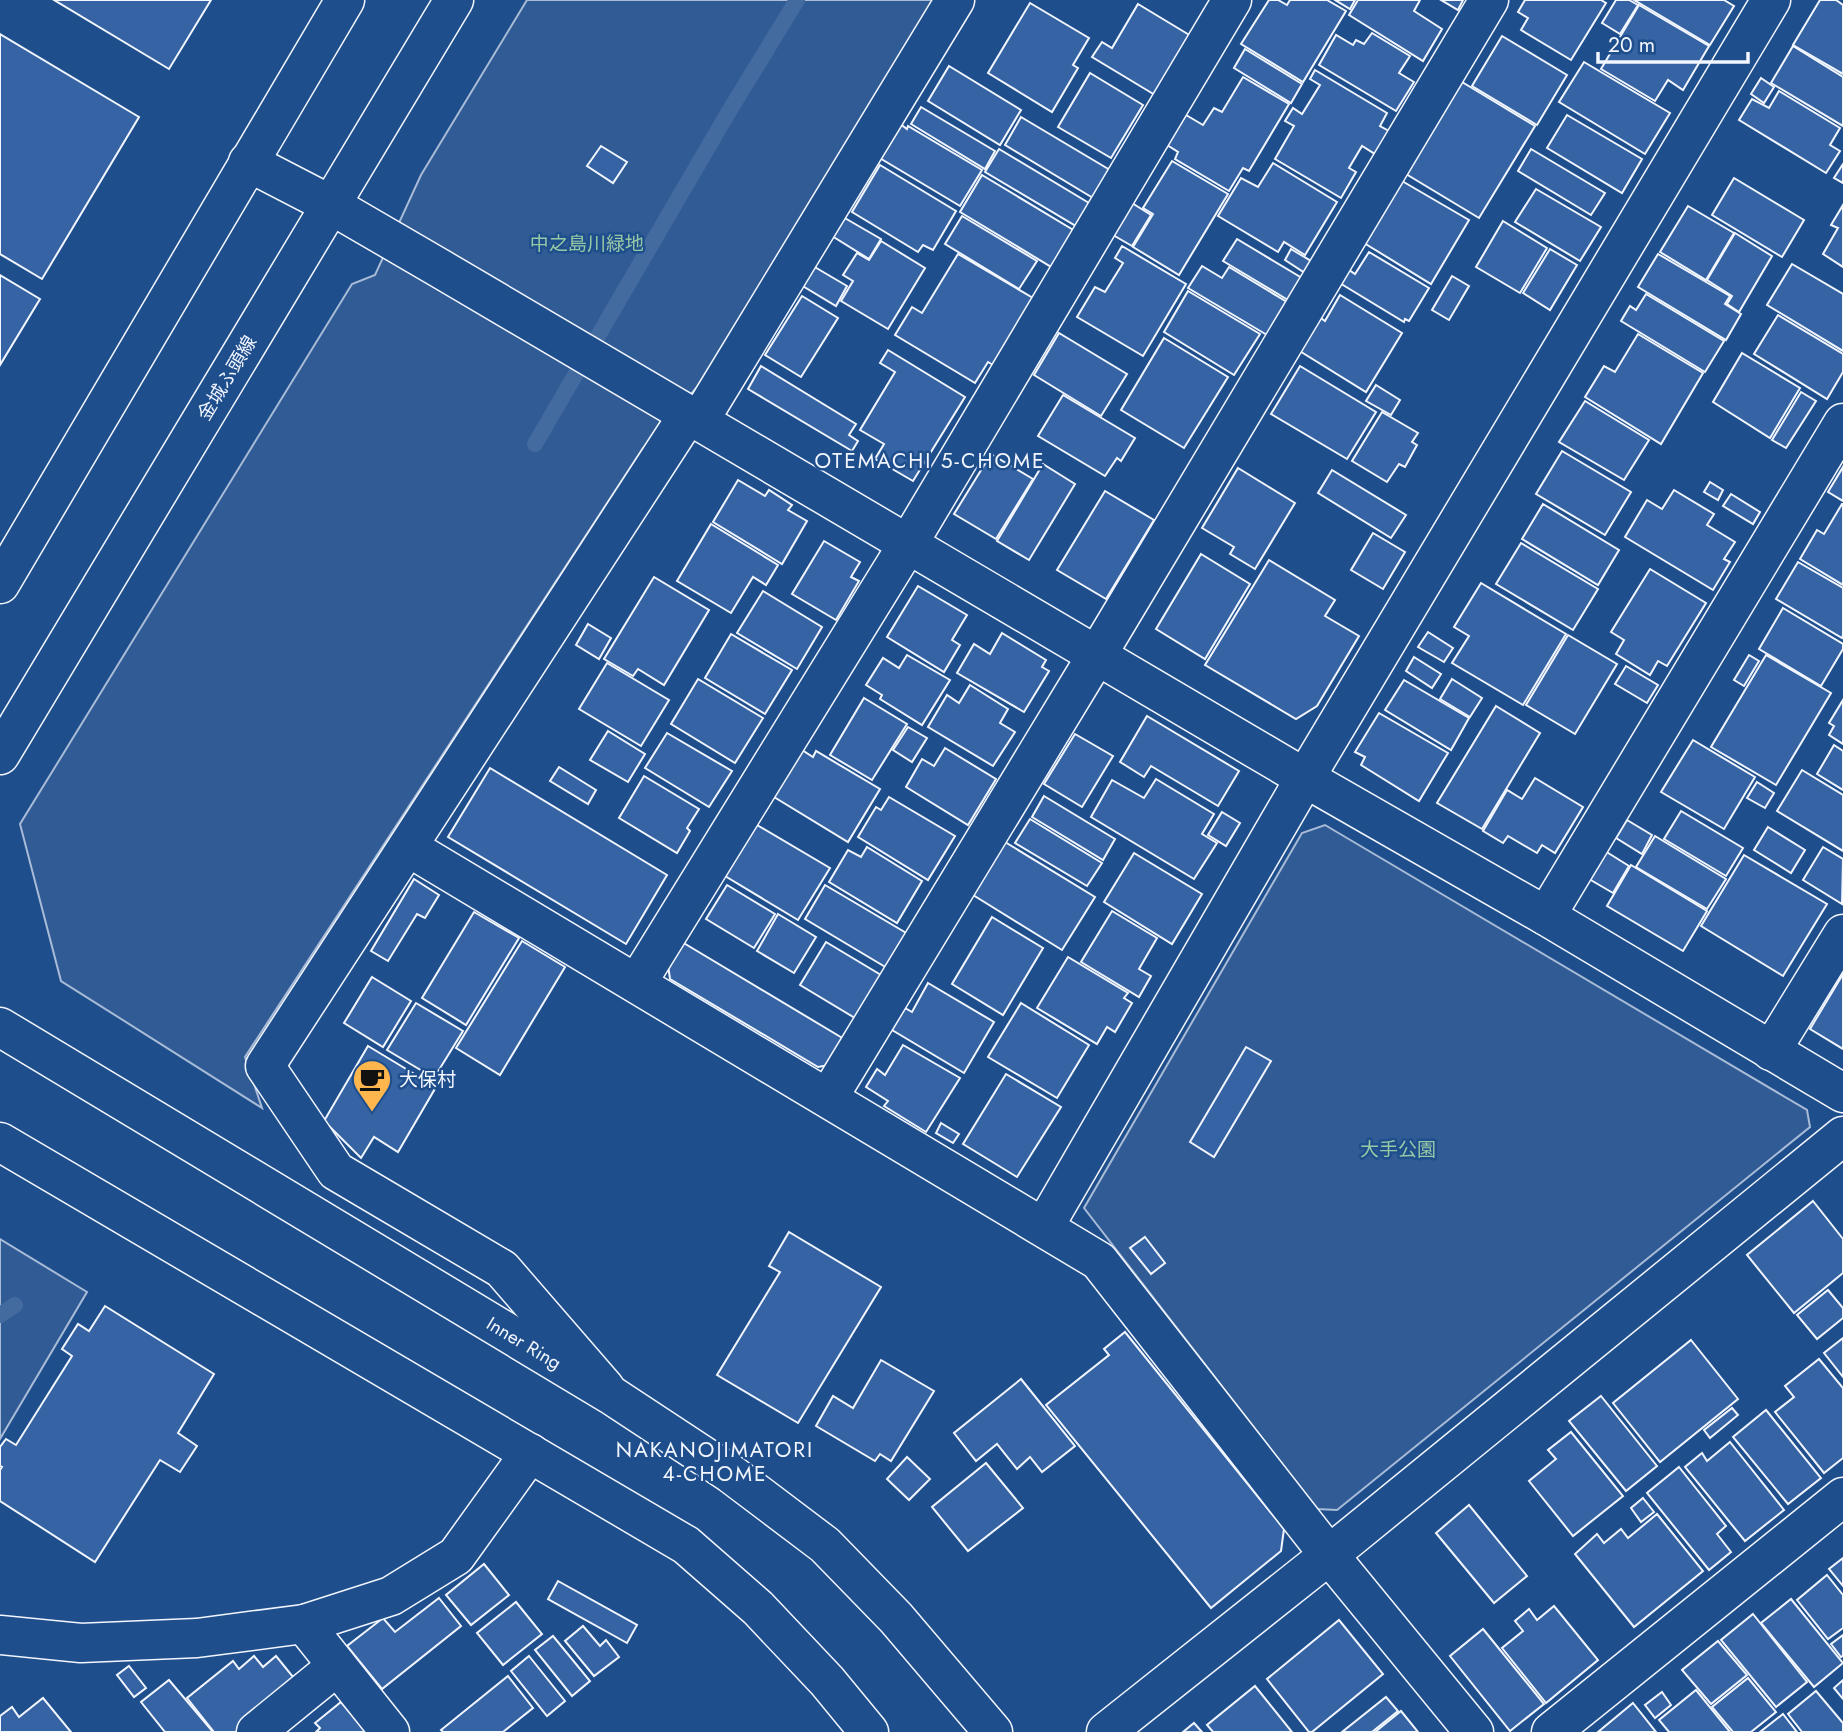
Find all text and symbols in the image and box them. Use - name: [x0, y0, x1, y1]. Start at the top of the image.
- scale bar: [1598, 21, 1748, 65]
- text: 20 m: [1608, 30, 1655, 60]
- park label: 中之島川緑地: [530, 230, 644, 257]
- street label: 金城ふ頭線: [191, 330, 263, 426]
- district label: OTEMACHI 5-CHOME: [814, 446, 1046, 476]
- cafe icon: 大保村: [351, 1058, 393, 1113]
- place label: 大保村: [399, 1066, 456, 1093]
- park label: 大手公園: [1360, 1136, 1436, 1163]
- street label: Inner Ring: [482, 1310, 567, 1376]
- district label: NAKANOJIMATORI 4-CHOME: [616, 1435, 814, 1489]

